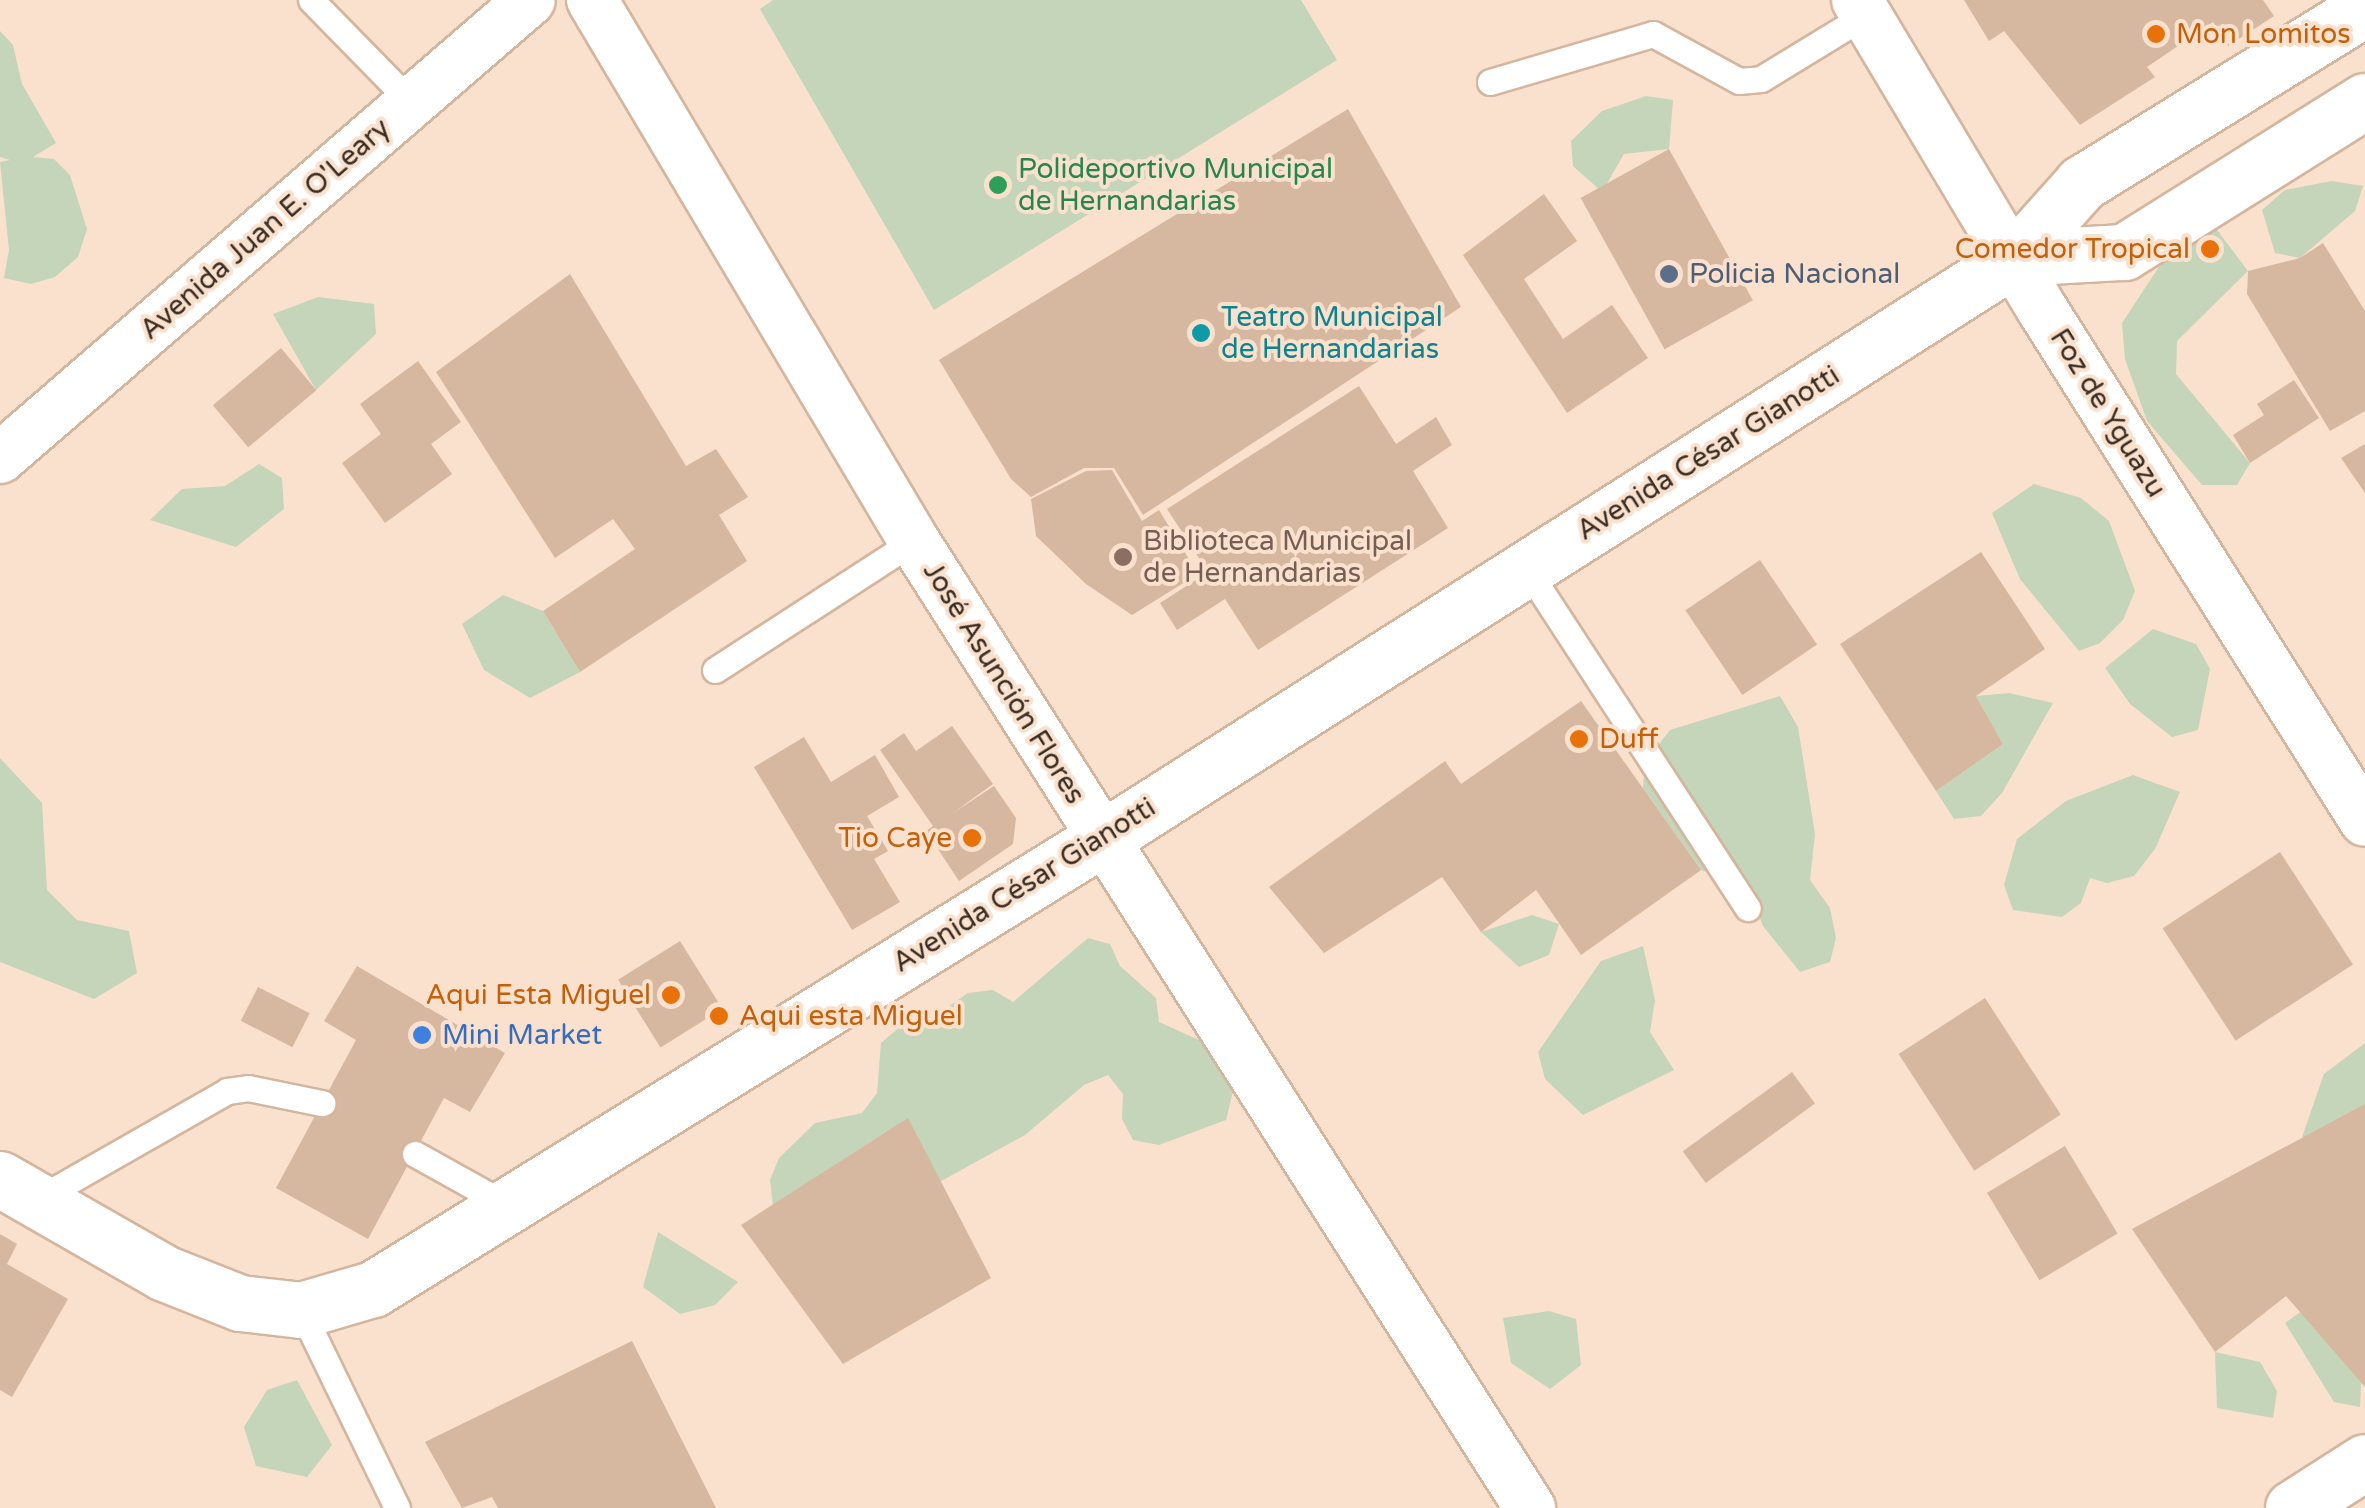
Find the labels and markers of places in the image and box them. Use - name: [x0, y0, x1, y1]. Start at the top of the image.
- place label: Mon Lomitos: [2176, 17, 2351, 51]
- marker: Mon Lomitos: [2145, 23, 2167, 45]
- place label: Polideportivo Municipal de Hernandarias: [1018, 152, 1333, 218]
- marker: Polideportivo Municipal de Hernandarias: [987, 174, 1009, 196]
- place label: Comedor Tropical: [1955, 232, 2190, 266]
- marker: Comedor Tropical: [2199, 238, 2221, 260]
- place label: Policia Nacional: [1689, 257, 1900, 291]
- marker: Policia Nacional: [1658, 263, 1680, 285]
- place label: Teatro Municipal de Hernandarias: [1221, 300, 1443, 366]
- marker: Teatro Municipal de Hernandarias: [1190, 322, 1212, 344]
- place label: Biblioteca Municipal de Hernandarias: [1143, 524, 1412, 590]
- marker: Biblioteca Municipal de Hernandarias: [1112, 546, 1134, 568]
- place label: Duff: [1599, 722, 1659, 756]
- marker: Duff: [1568, 728, 1590, 750]
- place label: Tio Caye: [838, 821, 952, 855]
- marker: Tio Caye: [961, 827, 983, 849]
- place label: Aqui Esta Miguel: [425, 978, 651, 1012]
- marker: Aqui Esta Miguel: [660, 984, 682, 1006]
- place label: Aqui esta Miguel: [739, 999, 963, 1033]
- marker: Aqui esta Miguel: [708, 1005, 730, 1027]
- place label: Mini Market: [442, 1018, 602, 1052]
- marker: Mini Market: [411, 1024, 433, 1046]

